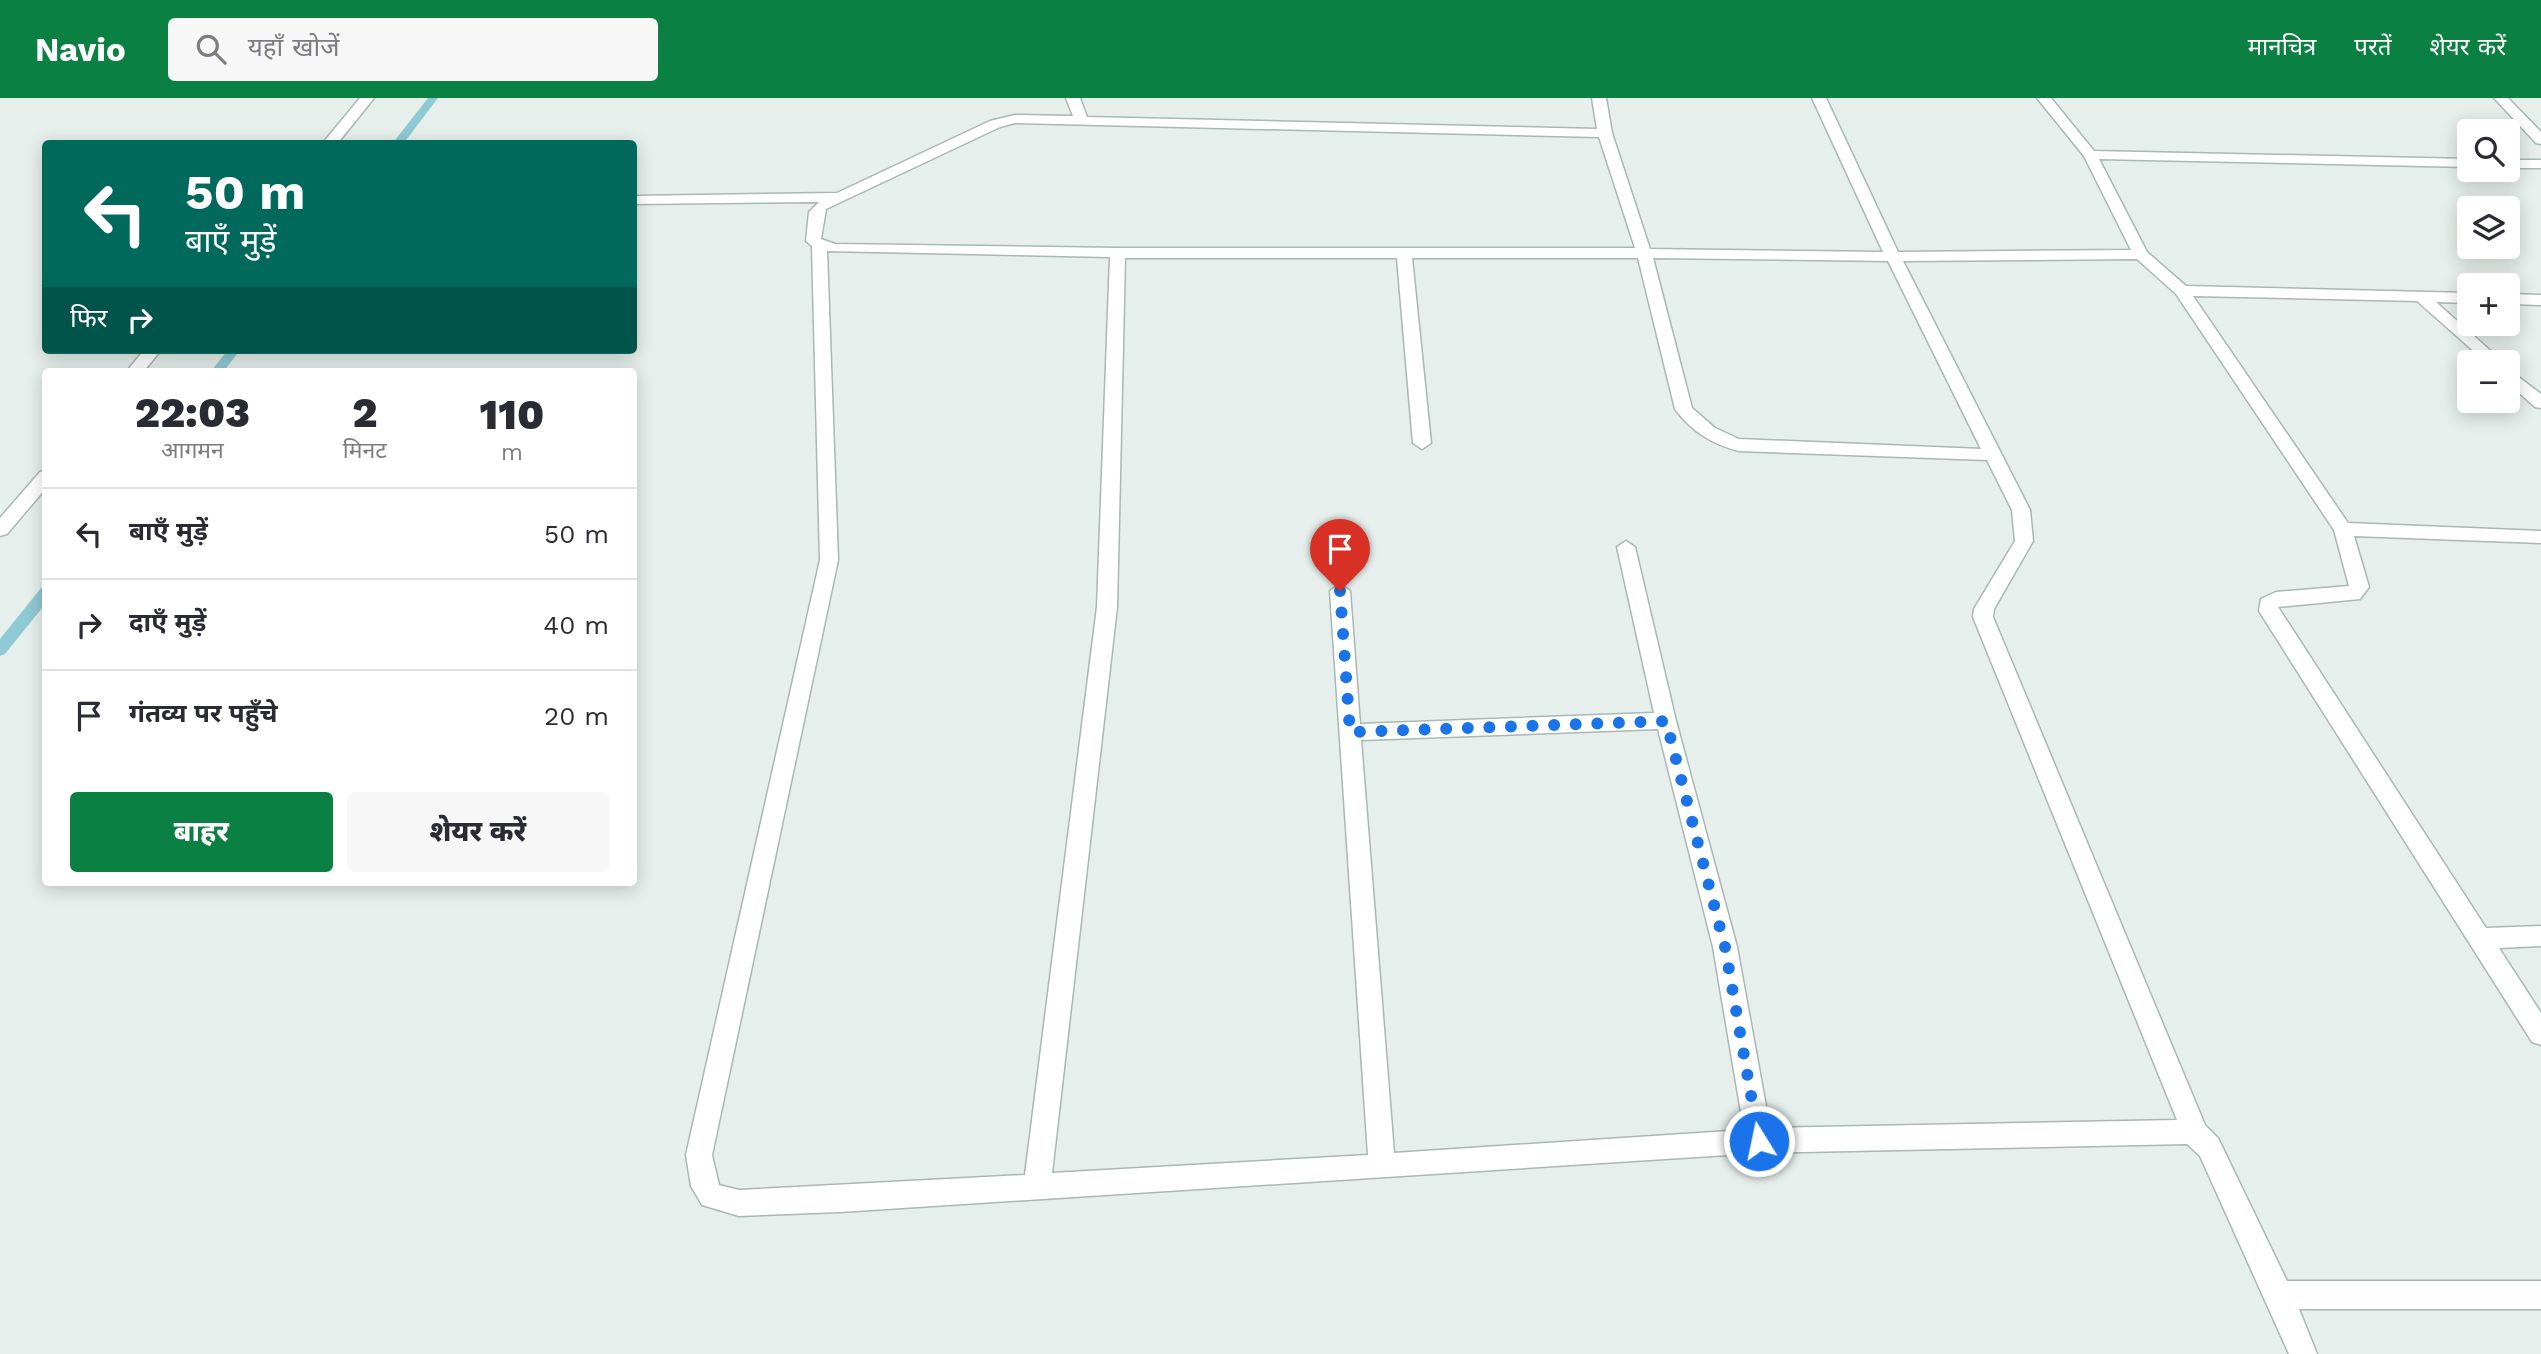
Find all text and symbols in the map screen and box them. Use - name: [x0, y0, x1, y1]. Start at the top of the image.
- search box: [168, 18, 658, 81]
- text: Navio: [35, 30, 126, 69]
- icon: search: [192, 30, 230, 68]
- text: यहाँ खोजें: [248, 32, 339, 62]
- text: मानचित्र: [2248, 33, 2316, 61]
- text: परतें: [2354, 33, 2392, 61]
- text: शेयर करें: [2430, 33, 2506, 61]
- map controls: [2457, 119, 2520, 413]
- button: search: [2457, 119, 2520, 182]
- text: 50 m: [185, 163, 305, 221]
- icon: left: [70, 168, 161, 259]
- button: layers: [2457, 196, 2520, 259]
- text: बाएँ मुड़ें: [185, 222, 276, 260]
- button: +: [2457, 273, 2520, 336]
- icon: right: [121, 301, 159, 339]
- text: फिर: [70, 303, 107, 333]
- button: −: [2457, 350, 2520, 413]
- text: 22:03: [135, 388, 250, 437]
- text: 2: [352, 388, 377, 437]
- text: 110: [480, 390, 544, 439]
- text: आगमन: [161, 437, 224, 464]
- text: मिनट: [343, 437, 387, 464]
- text: m: [501, 439, 523, 466]
- icon: left: [70, 515, 108, 553]
- text: बाएँ मुड़ें: [129, 516, 208, 546]
- text: 50 m: [544, 519, 609, 549]
- pin: [1310, 519, 1370, 591]
- icon: arrive: [1321, 530, 1359, 568]
- icon: right: [70, 606, 108, 644]
- text: दाएँ मुड़ें: [129, 607, 206, 637]
- text: 40 m: [543, 610, 609, 640]
- icon: arrive: [70, 697, 108, 735]
- text: गंतव्य पर पहुँचे: [129, 698, 278, 728]
- text: 20 m: [544, 701, 609, 731]
- button: बाहर: [70, 792, 333, 872]
- button: शेयर करें: [347, 792, 609, 872]
- position arrow: [1722, 1104, 1796, 1178]

